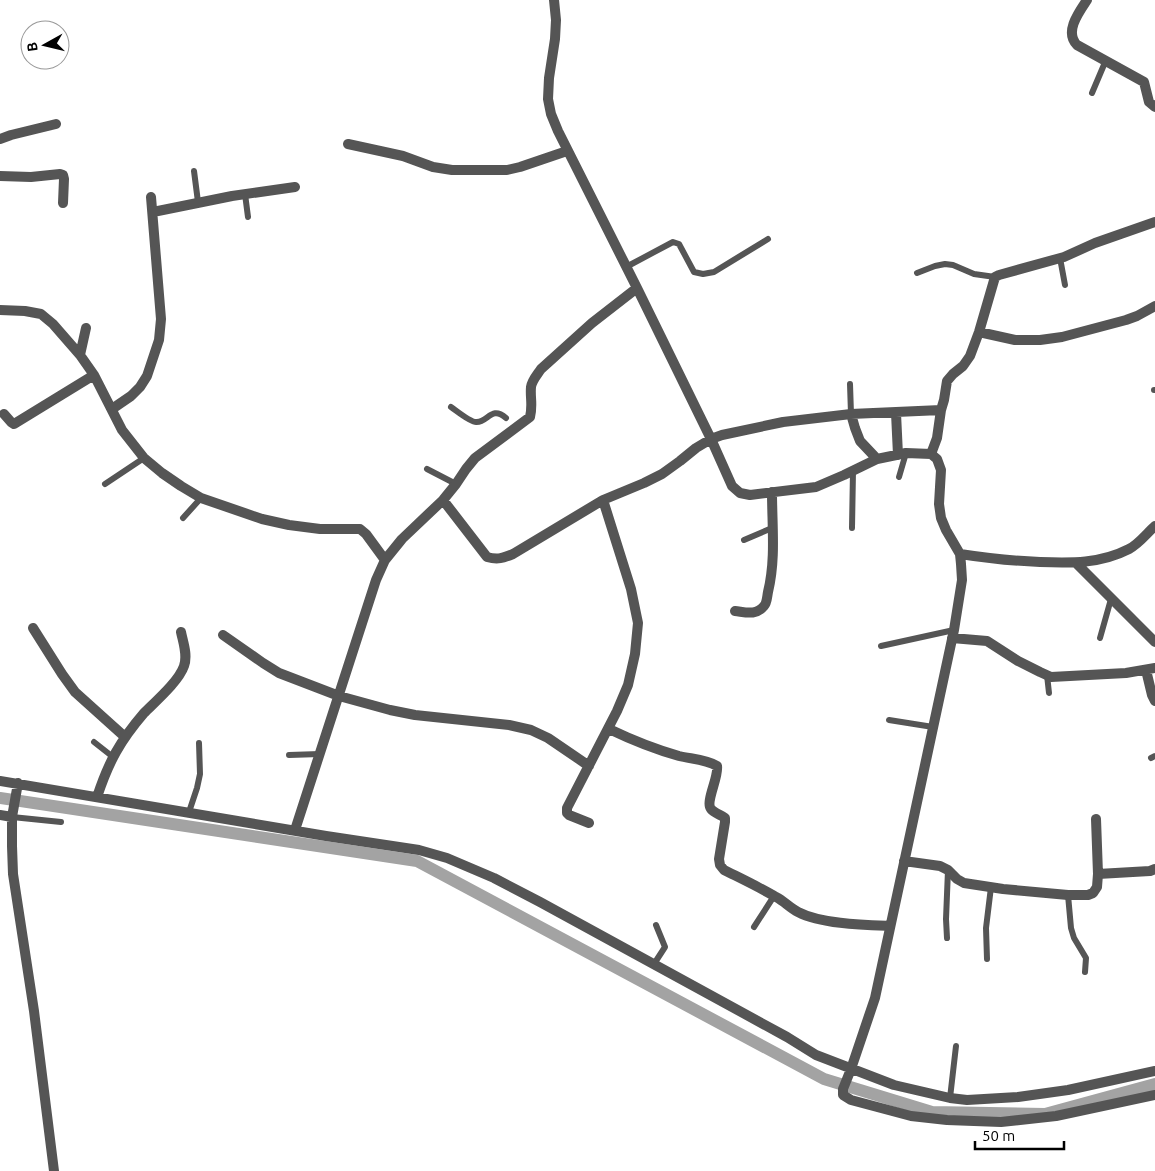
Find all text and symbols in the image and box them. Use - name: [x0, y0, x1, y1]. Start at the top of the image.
- north arrow: [20, 20, 70, 70]
- text: B: [24, 41, 41, 53]
- scale bar: [975, 1118, 1064, 1150]
- text: 50 m: [982, 1127, 1015, 1144]

